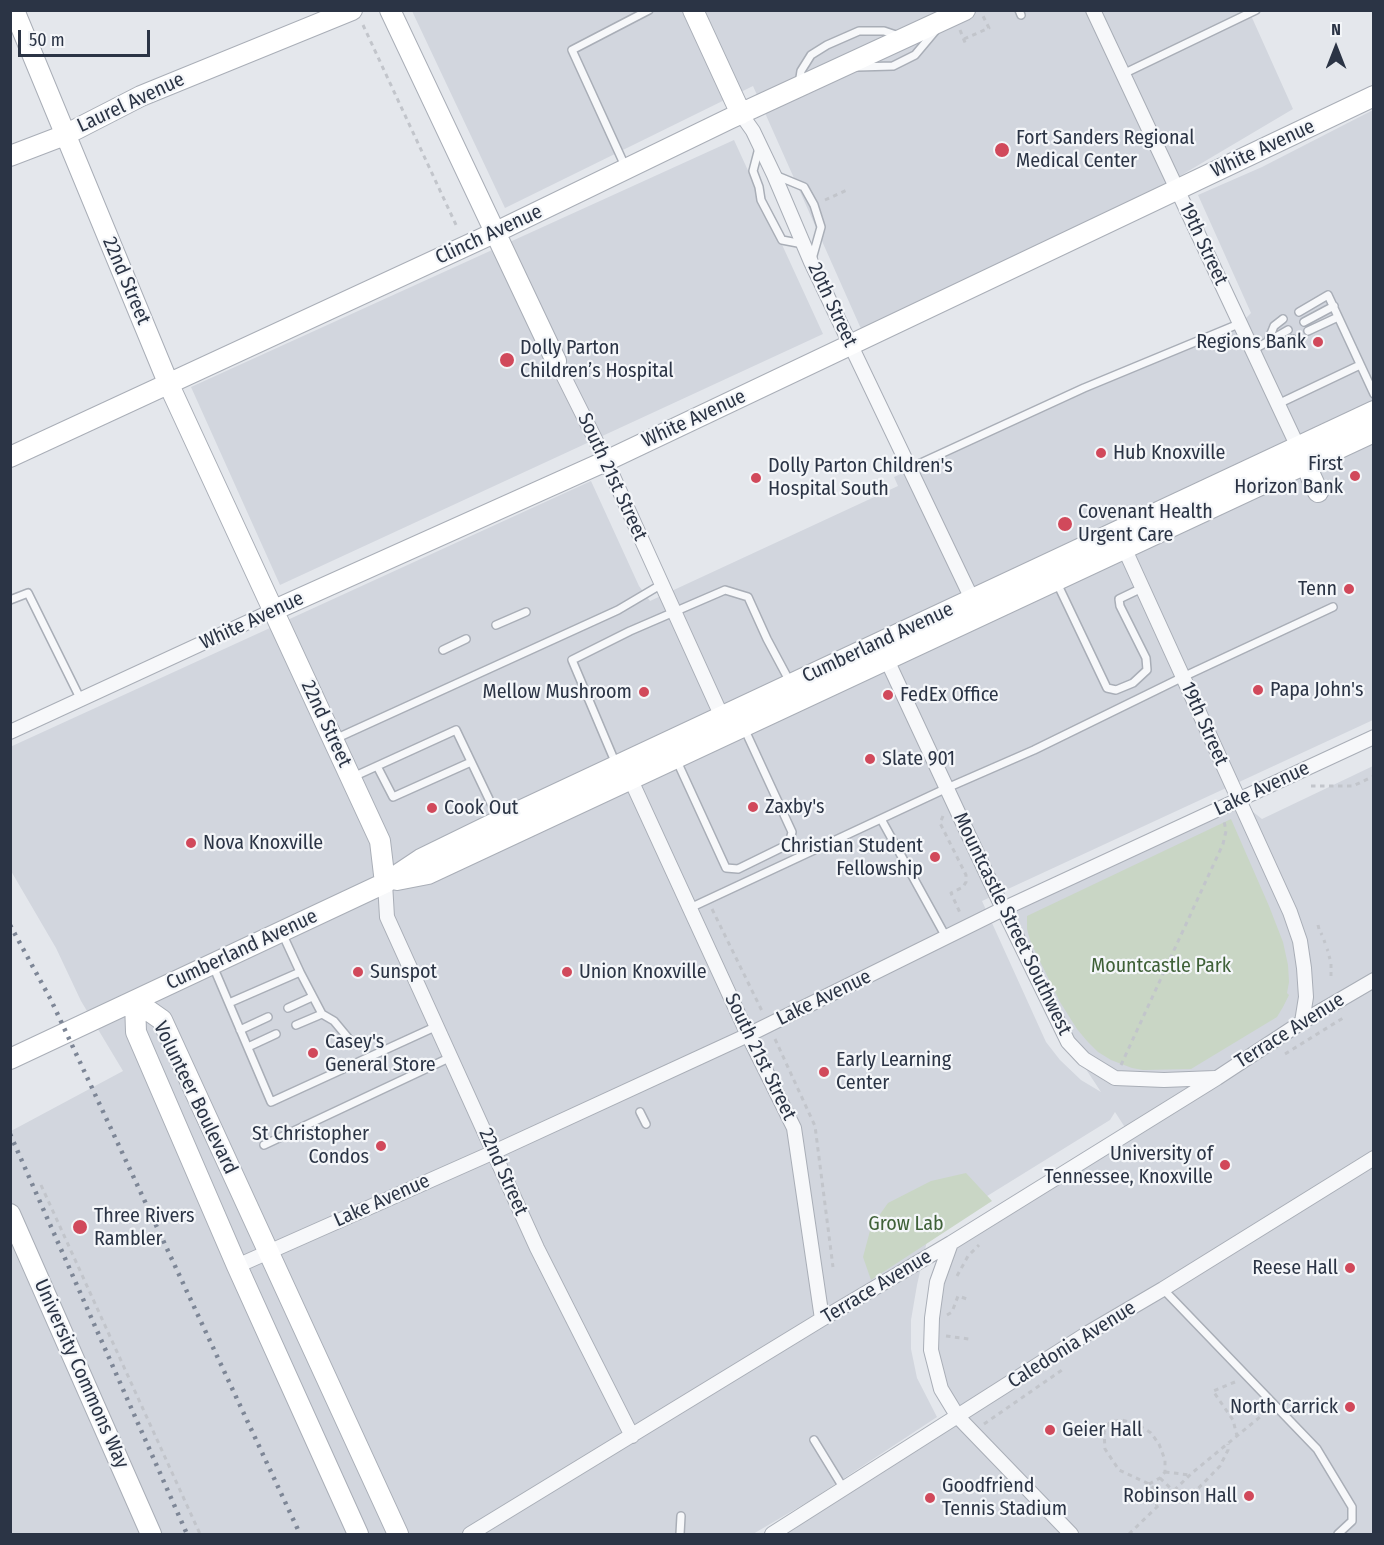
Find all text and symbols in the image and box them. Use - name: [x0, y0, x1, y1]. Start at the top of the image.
- scale bar: [21, 18, 153, 56]
- north arrow: [1306, 18, 1366, 78]
- text: N: [1331, 20, 1341, 39]
- text: 50 m: [29, 29, 65, 51]
- street label: Laurel Avenue: [74, 68, 188, 138]
- street label: White Avenue: [1207, 115, 1319, 183]
- place label: Fort Sanders Regional Medical Center: [1016, 126, 1194, 173]
- marker: Fort Sanders Regional Medical Center: [993, 141, 1011, 159]
- street label: 19th Street: [1173, 199, 1233, 289]
- street label: Clinch Avenue: [432, 200, 546, 270]
- street label: 22nd Street: [97, 234, 155, 328]
- street label: 20th Street: [802, 259, 862, 351]
- place label: Regions Bank: [1196, 330, 1306, 354]
- marker: Regions Bank: [1311, 335, 1325, 349]
- place label: Dolly Parton Children’s Hospital: [520, 336, 674, 383]
- marker: Dolly Parton Children’s Hospital: [498, 351, 516, 369]
- street label: White Avenue: [638, 385, 750, 453]
- street label: South 21st Street: [572, 409, 652, 545]
- place label: Hub Knoxville: [1113, 441, 1225, 465]
- marker: Hub Knoxville: [1094, 446, 1108, 460]
- place label: First Horizon Bank: [1234, 452, 1343, 499]
- place label: Dolly Parton Children's Hospital South: [768, 454, 953, 501]
- marker: First Horizon Bank: [1348, 469, 1362, 483]
- marker: Dolly Parton Children's Hospital South: [749, 471, 763, 485]
- place label: Covenant Health Urgent Care: [1078, 500, 1213, 547]
- marker: Covenant Health Urgent Care: [1056, 515, 1074, 533]
- place label: Tenn: [1298, 577, 1337, 601]
- marker: Tenn: [1342, 582, 1356, 596]
- street label: White Avenue: [196, 587, 308, 655]
- street label: Cumberland Avenue: [799, 597, 957, 689]
- street label: 22nd Street: [296, 677, 356, 771]
- place label: Papa John's: [1270, 678, 1363, 702]
- street label: 19th Street: [1175, 679, 1233, 769]
- place label: Mellow Mushroom: [483, 680, 632, 704]
- place label: FedEx Office: [900, 683, 999, 707]
- marker: Papa John's: [1251, 683, 1265, 697]
- marker: Mellow Mushroom: [637, 685, 651, 699]
- marker: FedEx Office: [881, 688, 895, 702]
- place label: Slate 901: [882, 747, 955, 771]
- marker: Slate 901: [863, 752, 877, 766]
- street label: Lake Avenue: [1211, 756, 1313, 822]
- place label: Zaxby's: [765, 795, 825, 819]
- place label: Cook Out: [444, 796, 518, 820]
- marker: Zaxby's: [746, 800, 760, 814]
- marker: Cook Out: [425, 801, 439, 815]
- street label: Mountcastle Street Southwest: [948, 809, 1076, 1039]
- place label: Nova Knoxville: [203, 831, 323, 855]
- place label: Christian Student Fellowship: [781, 834, 923, 881]
- marker: Nova Knoxville: [184, 836, 198, 850]
- marker: Christian Student Fellowship: [928, 850, 942, 864]
- street label: Cumberland Avenue: [163, 904, 321, 996]
- park label: Mountcastle Park: [1091, 954, 1231, 978]
- place label: Sunspot: [370, 960, 437, 984]
- place label: Union Knoxville: [579, 960, 707, 984]
- marker: Sunspot: [351, 965, 365, 979]
- marker: Union Knoxville: [560, 965, 574, 979]
- street label: Lake Avenue: [773, 965, 875, 1031]
- street label: Terrace Avenue: [1231, 988, 1349, 1074]
- street label: South 21st Street: [719, 990, 801, 1124]
- street label: Volunteer Boulevard: [148, 1018, 242, 1178]
- place label: Casey's General Store: [325, 1030, 436, 1077]
- marker: Casey's General Store: [306, 1046, 320, 1060]
- place label: Early Learning Center: [836, 1048, 951, 1095]
- marker: Early Learning Center: [817, 1065, 831, 1079]
- place label: St Christopher Condos: [252, 1122, 369, 1169]
- street label: 22nd Street: [473, 1125, 533, 1219]
- marker: St Christopher Condos: [374, 1139, 388, 1153]
- place label: University of Tennessee, Knoxville: [1044, 1142, 1213, 1189]
- marker: University of Tennessee, Knoxville: [1218, 1158, 1232, 1172]
- street label: Lake Avenue: [330, 1169, 434, 1233]
- place label: Three Rivers Rambler: [94, 1204, 195, 1251]
- park label: Grow Lab: [868, 1212, 944, 1236]
- marker: Three Rivers Rambler: [71, 1218, 89, 1236]
- street label: Terrace Avenue: [818, 1245, 936, 1329]
- place label: Reese Hall: [1252, 1256, 1338, 1280]
- marker: Reese Hall: [1343, 1261, 1357, 1275]
- street label: University Commons Way: [28, 1276, 134, 1472]
- street label: Caledonia Avenue: [1004, 1296, 1140, 1394]
- place label: North Carrick: [1230, 1395, 1338, 1419]
- marker: North Carrick: [1343, 1400, 1357, 1414]
- place label: Geier Hall: [1062, 1418, 1142, 1442]
- marker: Geier Hall: [1043, 1423, 1057, 1437]
- place label: Goodfriend Tennis Stadium: [942, 1474, 1067, 1521]
- place label: Robinson Hall: [1123, 1484, 1237, 1508]
- marker: Robinson Hall: [1242, 1489, 1256, 1503]
- marker: Goodfriend Tennis Stadium: [923, 1491, 937, 1505]

